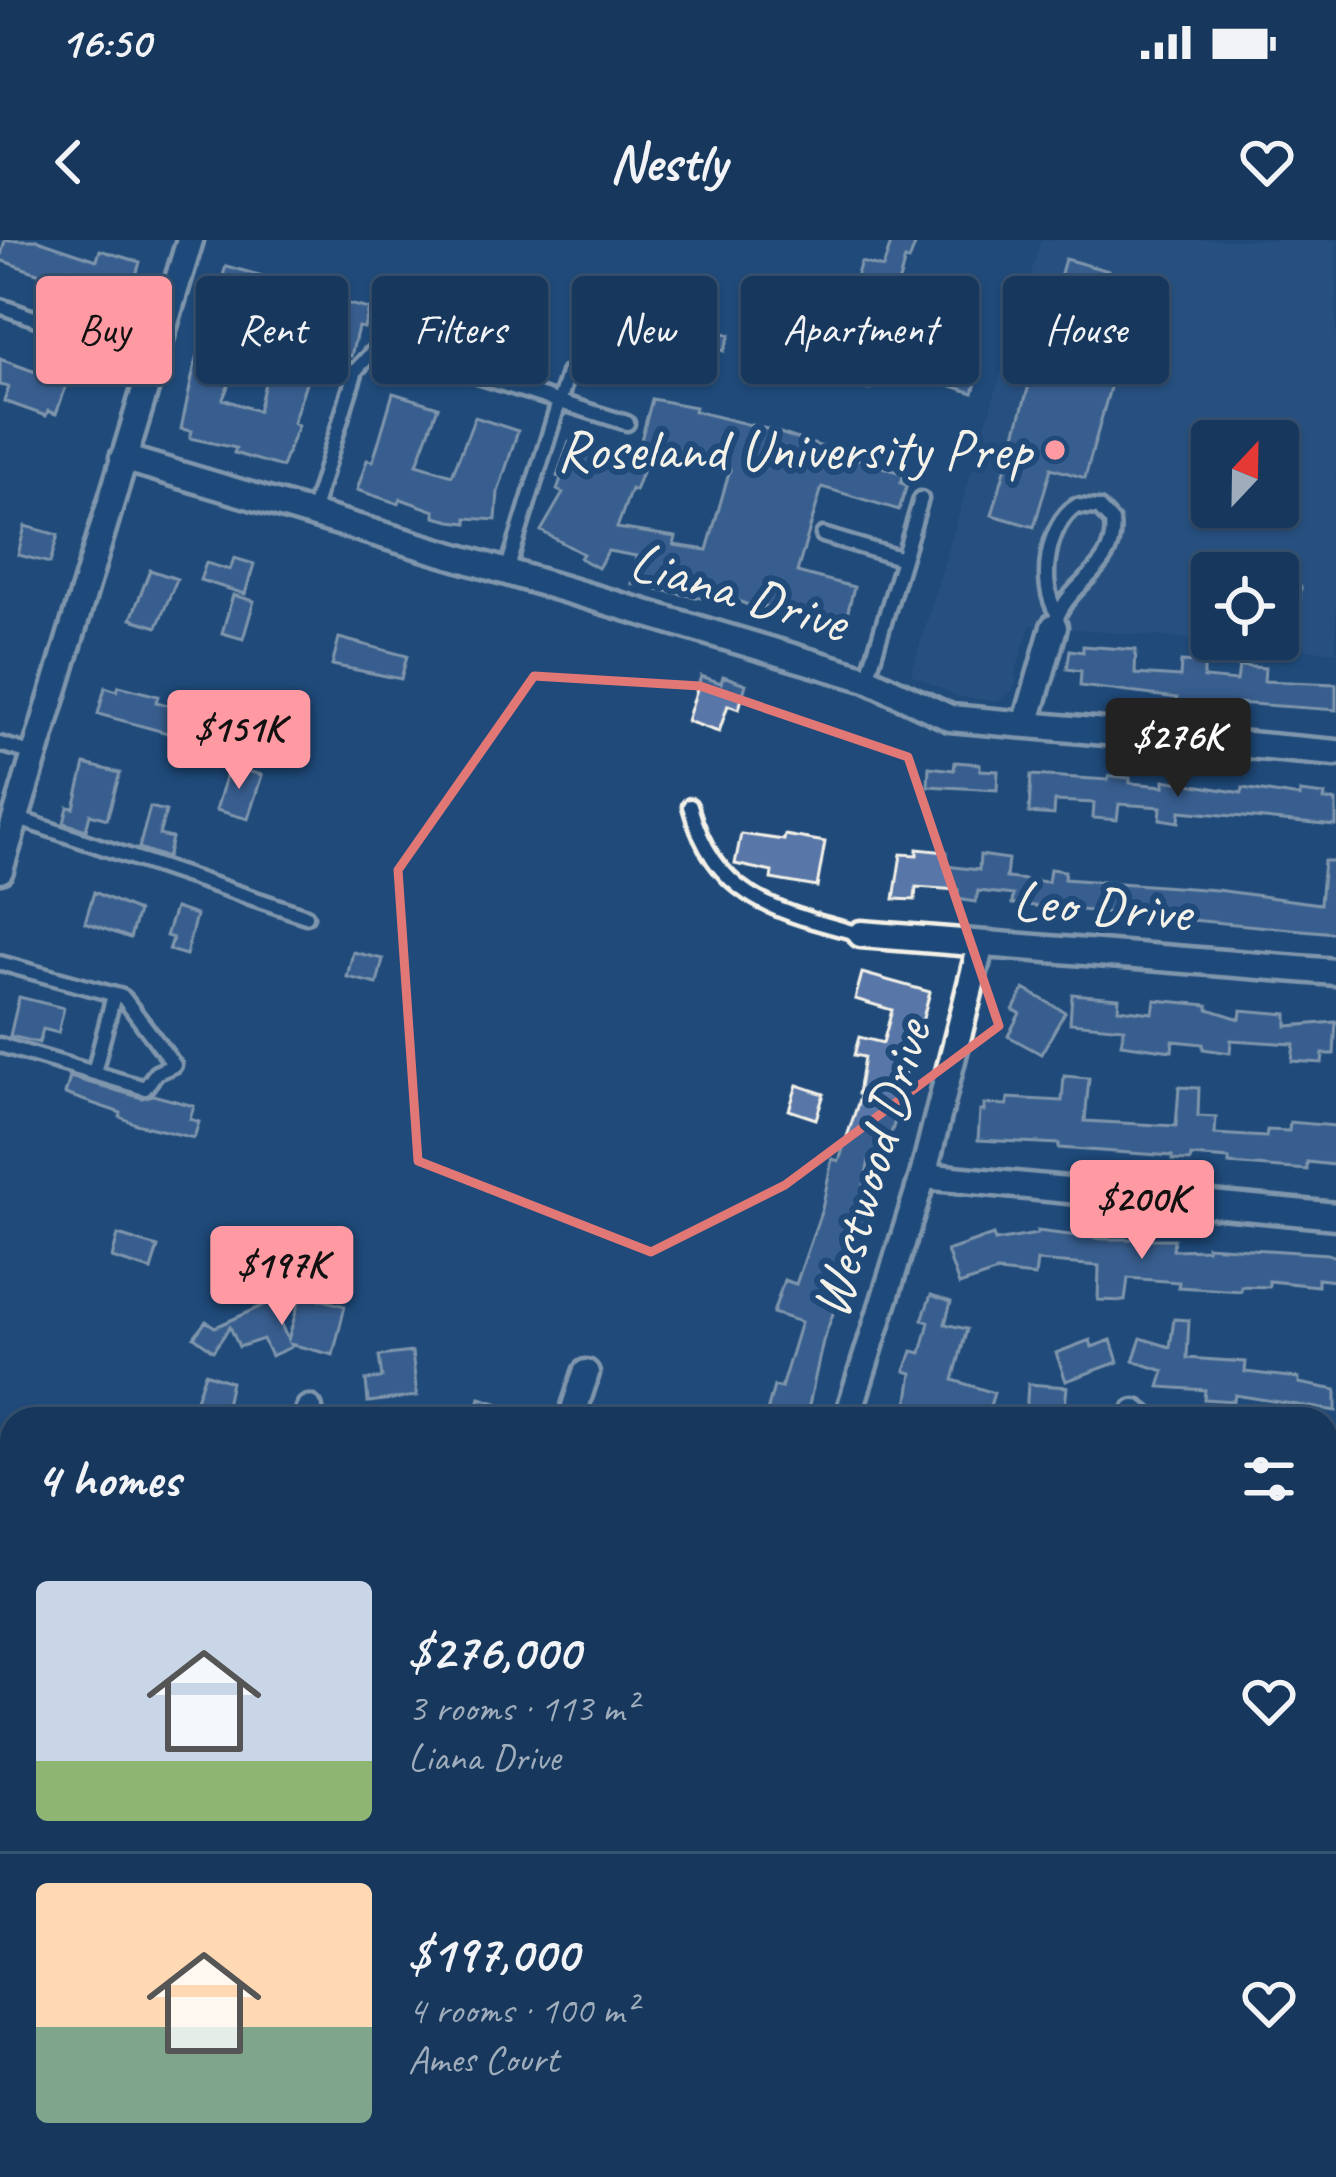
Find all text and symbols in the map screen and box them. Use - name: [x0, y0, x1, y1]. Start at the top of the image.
- text: 16:50: [60, 14, 150, 71]
- text: Nestly: [610, 128, 726, 196]
- icon: back: [36, 129, 102, 195]
- icon: heart: [1234, 129, 1300, 195]
- chip: Buy: [36, 276, 172, 384]
- chip: Rent: [196, 276, 348, 384]
- chip: Filters: [372, 276, 548, 384]
- chip: New: [572, 276, 717, 384]
- chip: Apartment: [741, 276, 979, 384]
- chip: House: [1003, 276, 1169, 384]
- place label: Roseland University Prep: [557, 414, 1034, 486]
- north arrow: [1191, 420, 1299, 528]
- map controls: [1191, 420, 1299, 660]
- marker: Roseland University Prep: [1042, 437, 1068, 463]
- street label: Liana Drive: [622, 524, 859, 659]
- button: locate: [1191, 552, 1299, 660]
- pin: $151K: [155, 690, 323, 792]
- pin: $276K: [1094, 698, 1262, 800]
- text: $151K: [194, 704, 284, 753]
- text: $276K: [1133, 712, 1223, 761]
- street label: Leo Drive: [1011, 864, 1197, 948]
- street label: Westwood Drive: [793, 1009, 948, 1326]
- pin: $200K: [1058, 1160, 1226, 1262]
- text: $200K: [1097, 1174, 1187, 1223]
- pin: $197K: [198, 1226, 366, 1328]
- text: $197K: [237, 1240, 327, 1289]
- icon: filters: [1236, 1446, 1302, 1512]
- text: 4 homes: [36, 1447, 180, 1511]
- text: $276,000: [408, 1620, 580, 1684]
- icon: home: [132, 1629, 276, 1773]
- icon: heart: [1236, 1668, 1302, 1734]
- text: 3 rooms · 113 m²: [408, 1684, 636, 1733]
- text: Liana Drive: [408, 1733, 560, 1782]
- text: $197,000: [408, 1922, 578, 1986]
- icon: home: [132, 1931, 276, 2075]
- icon: heart: [1236, 1970, 1302, 2036]
- text: 4 rooms · 100 m²: [408, 1986, 636, 2035]
- text: Ames Court: [408, 2035, 558, 2084]

